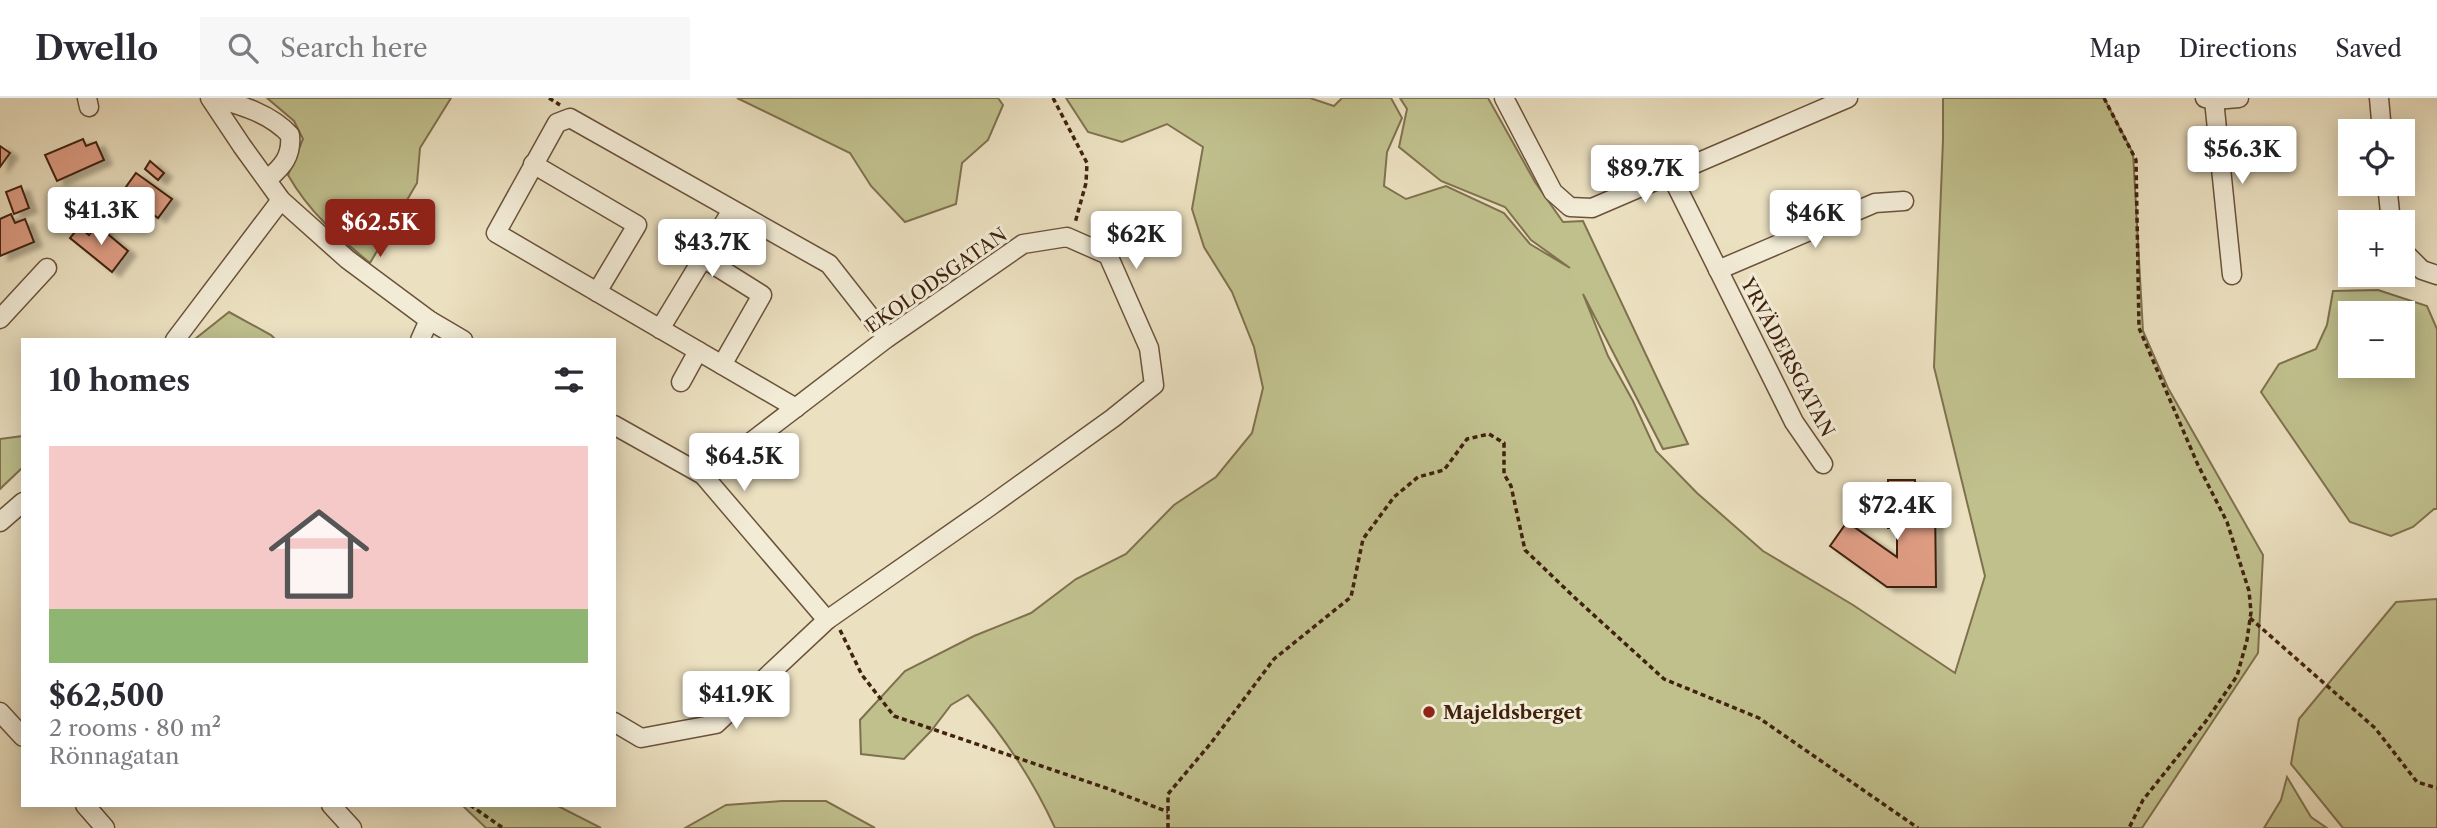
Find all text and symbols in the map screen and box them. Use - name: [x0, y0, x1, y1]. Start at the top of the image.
- search box: [200, 17, 690, 80]
- text: Dwello: [35, 28, 158, 69]
- icon: search: [224, 29, 262, 67]
- text: Search here: [280, 32, 428, 64]
- text: Map: [2089, 34, 2141, 63]
- text: Directions: [2179, 34, 2297, 63]
- text: Saved: [2335, 34, 2402, 63]
- map controls: [2338, 119, 2415, 378]
- button: locate: [2338, 119, 2415, 196]
- pin: $56.3K: [2185, 126, 2299, 186]
- text: $56.3K: [2203, 135, 2281, 163]
- pin: $89.7K: [1588, 146, 1702, 205]
- text: $89.7K: [1607, 154, 1683, 182]
- pin: $41.3K: [44, 188, 158, 247]
- pin: $46K: [1774, 190, 1856, 250]
- text: $41.3K: [64, 196, 138, 224]
- text: $46K: [1786, 199, 1844, 227]
- pin: $62.5K: [323, 200, 437, 259]
- text: $62.5K: [341, 208, 419, 236]
- button: +: [2338, 210, 2415, 287]
- pin: $62K: [1095, 212, 1177, 271]
- pin: $43.7K: [655, 220, 769, 279]
- text: $62K: [1107, 220, 1165, 248]
- street label: EKOLODSGATAN: [861, 223, 1012, 338]
- text: $43.7K: [674, 228, 750, 256]
- street label: YRVÄDERSGATAN: [1735, 273, 1839, 441]
- button: −: [2338, 301, 2415, 378]
- icon: filters: [550, 361, 588, 399]
- text: 10 homes: [49, 362, 190, 399]
- pin: $64.5K: [687, 434, 801, 493]
- text: $64.5K: [705, 442, 783, 470]
- pin: $72.4K: [1840, 482, 1954, 542]
- icon: home: [256, 491, 382, 617]
- text: $72.4K: [1859, 491, 1935, 519]
- pin: $41.9K: [679, 672, 793, 731]
- text: $62,500: [49, 677, 164, 714]
- text: $41.9K: [699, 680, 773, 708]
- place label: Majeldsberget: [1443, 701, 1583, 724]
- marker: Majeldsberget: [1421, 704, 1437, 720]
- text: 2 rooms · 80 m²: [49, 714, 221, 742]
- text: Rönnagatan: [49, 742, 180, 770]

